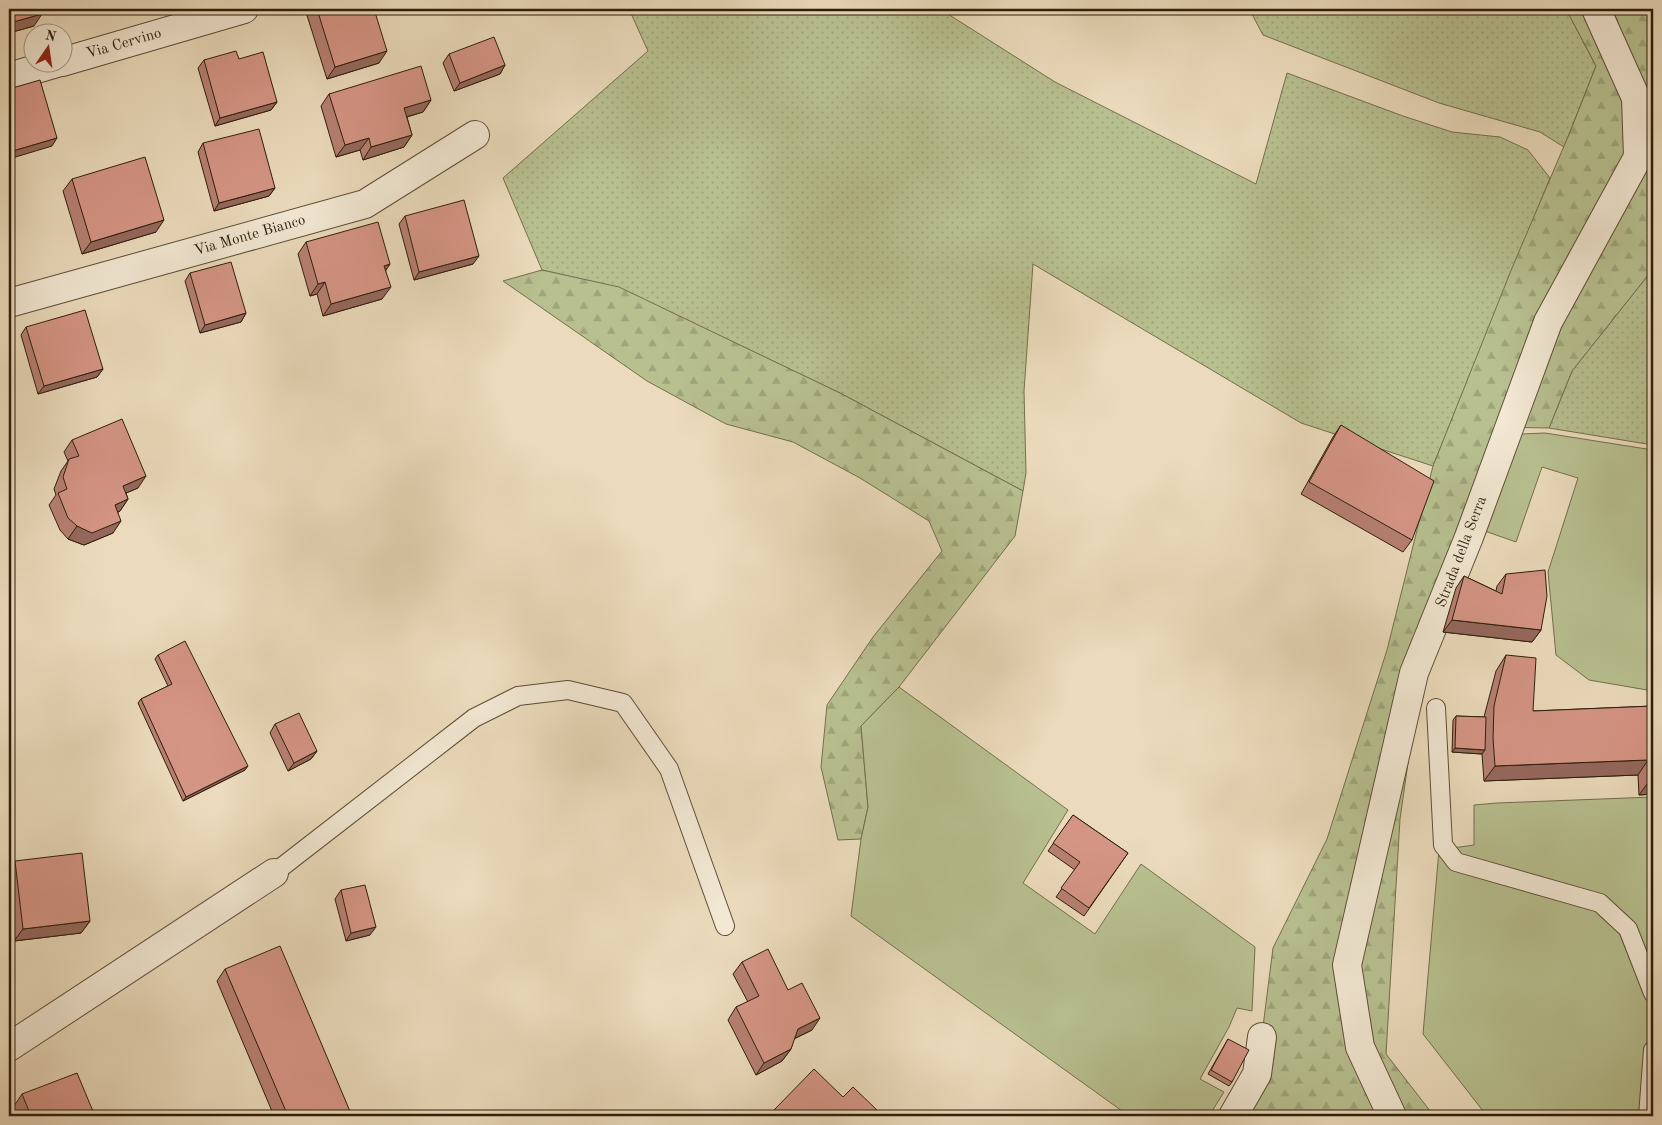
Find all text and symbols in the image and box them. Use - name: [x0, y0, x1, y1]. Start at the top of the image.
- north arrow: [22, 22, 72, 72]
- street label: Via Cervino: [85, 26, 163, 62]
- text: N: [44, 28, 58, 44]
- street label: Via Monte Bianco: [193, 213, 307, 259]
- street label: Strada della Serra: [1434, 494, 1490, 610]

